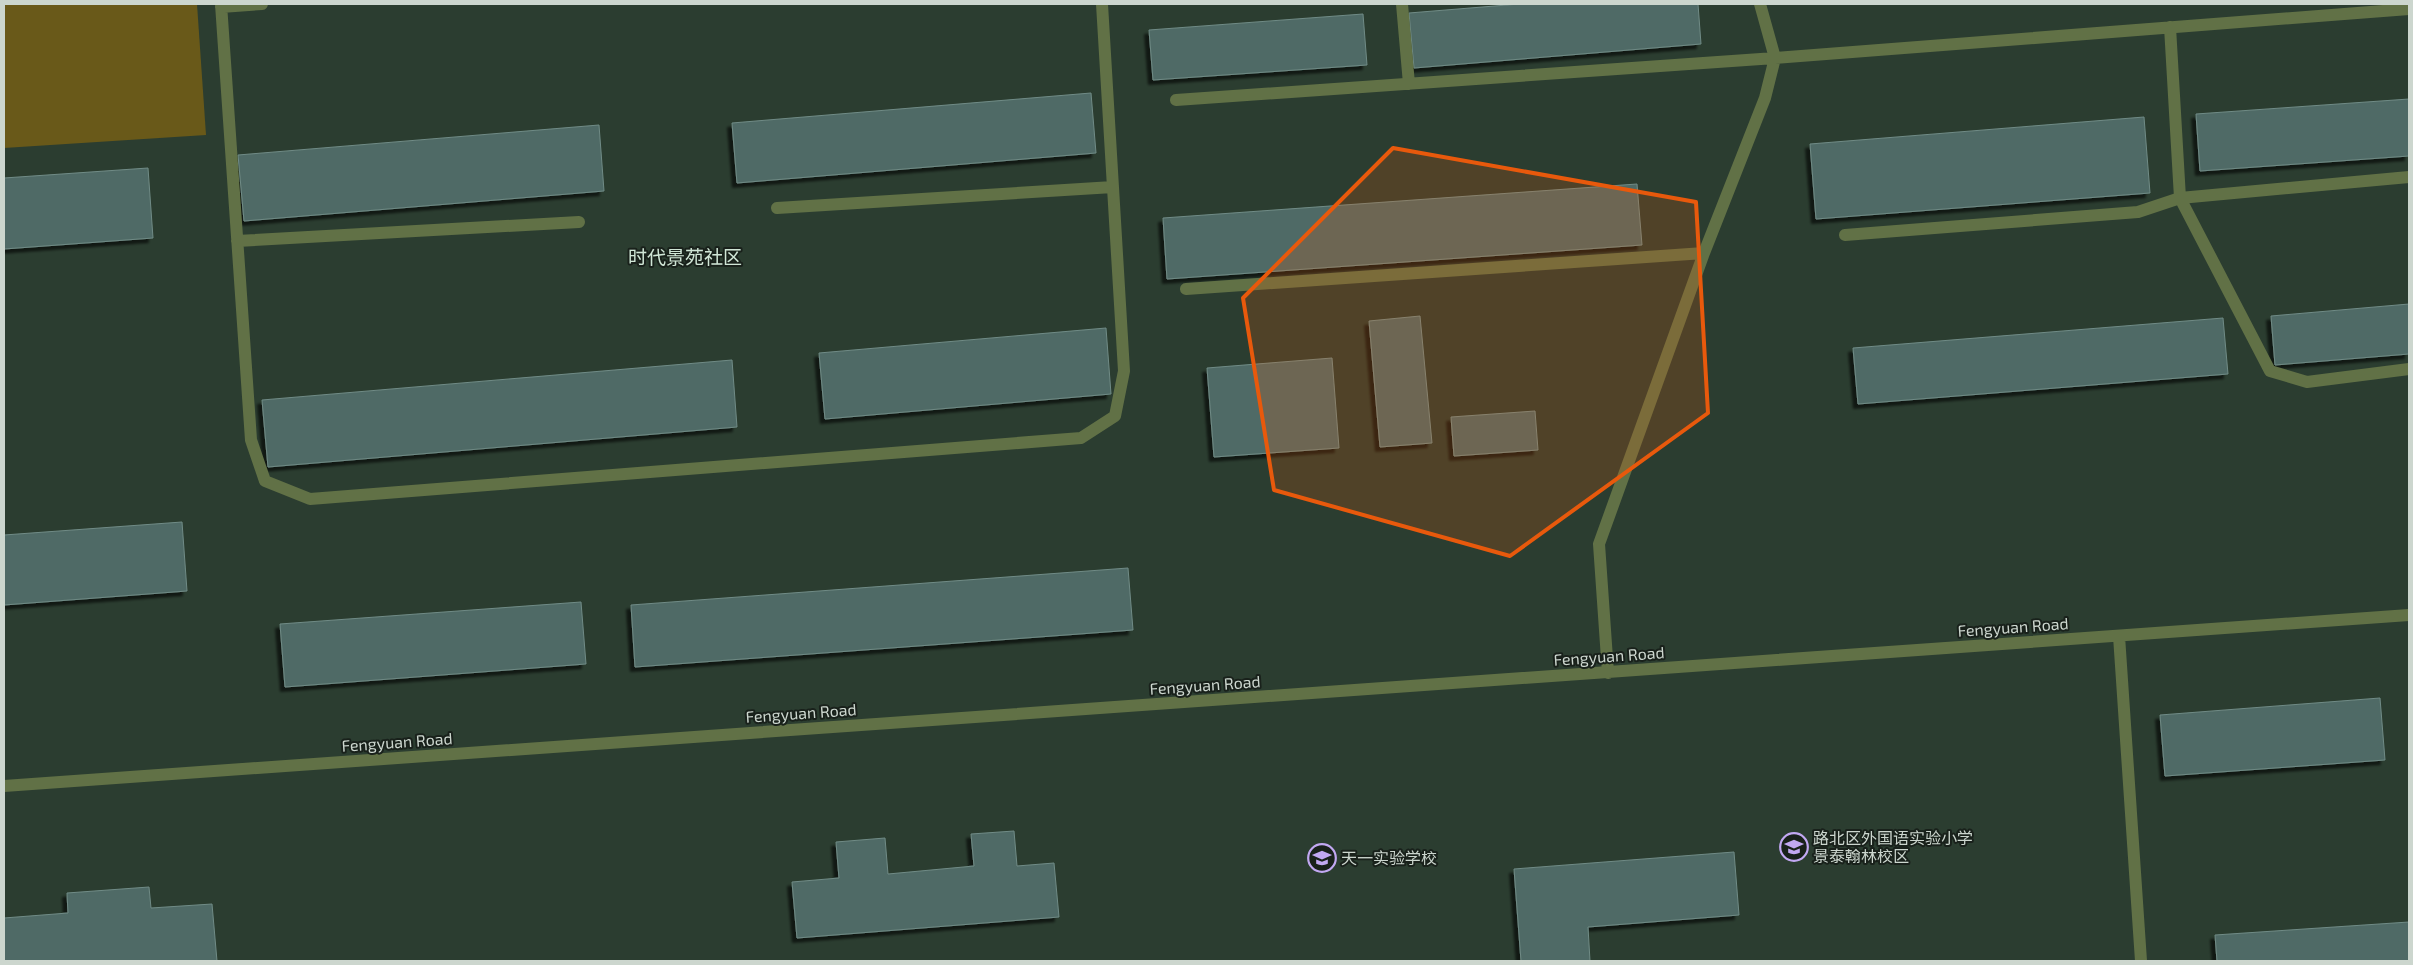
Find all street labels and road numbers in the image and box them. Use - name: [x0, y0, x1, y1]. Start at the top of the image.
- street label: Fengyuan Road: [1957, 613, 2069, 640]
- street label: Fengyuan Road: [1553, 642, 1665, 669]
- street label: Fengyuan Road: [1149, 671, 1261, 698]
- street label: Fengyuan Road: [745, 699, 857, 726]
- street label: Fengyuan Road: [341, 728, 453, 755]

